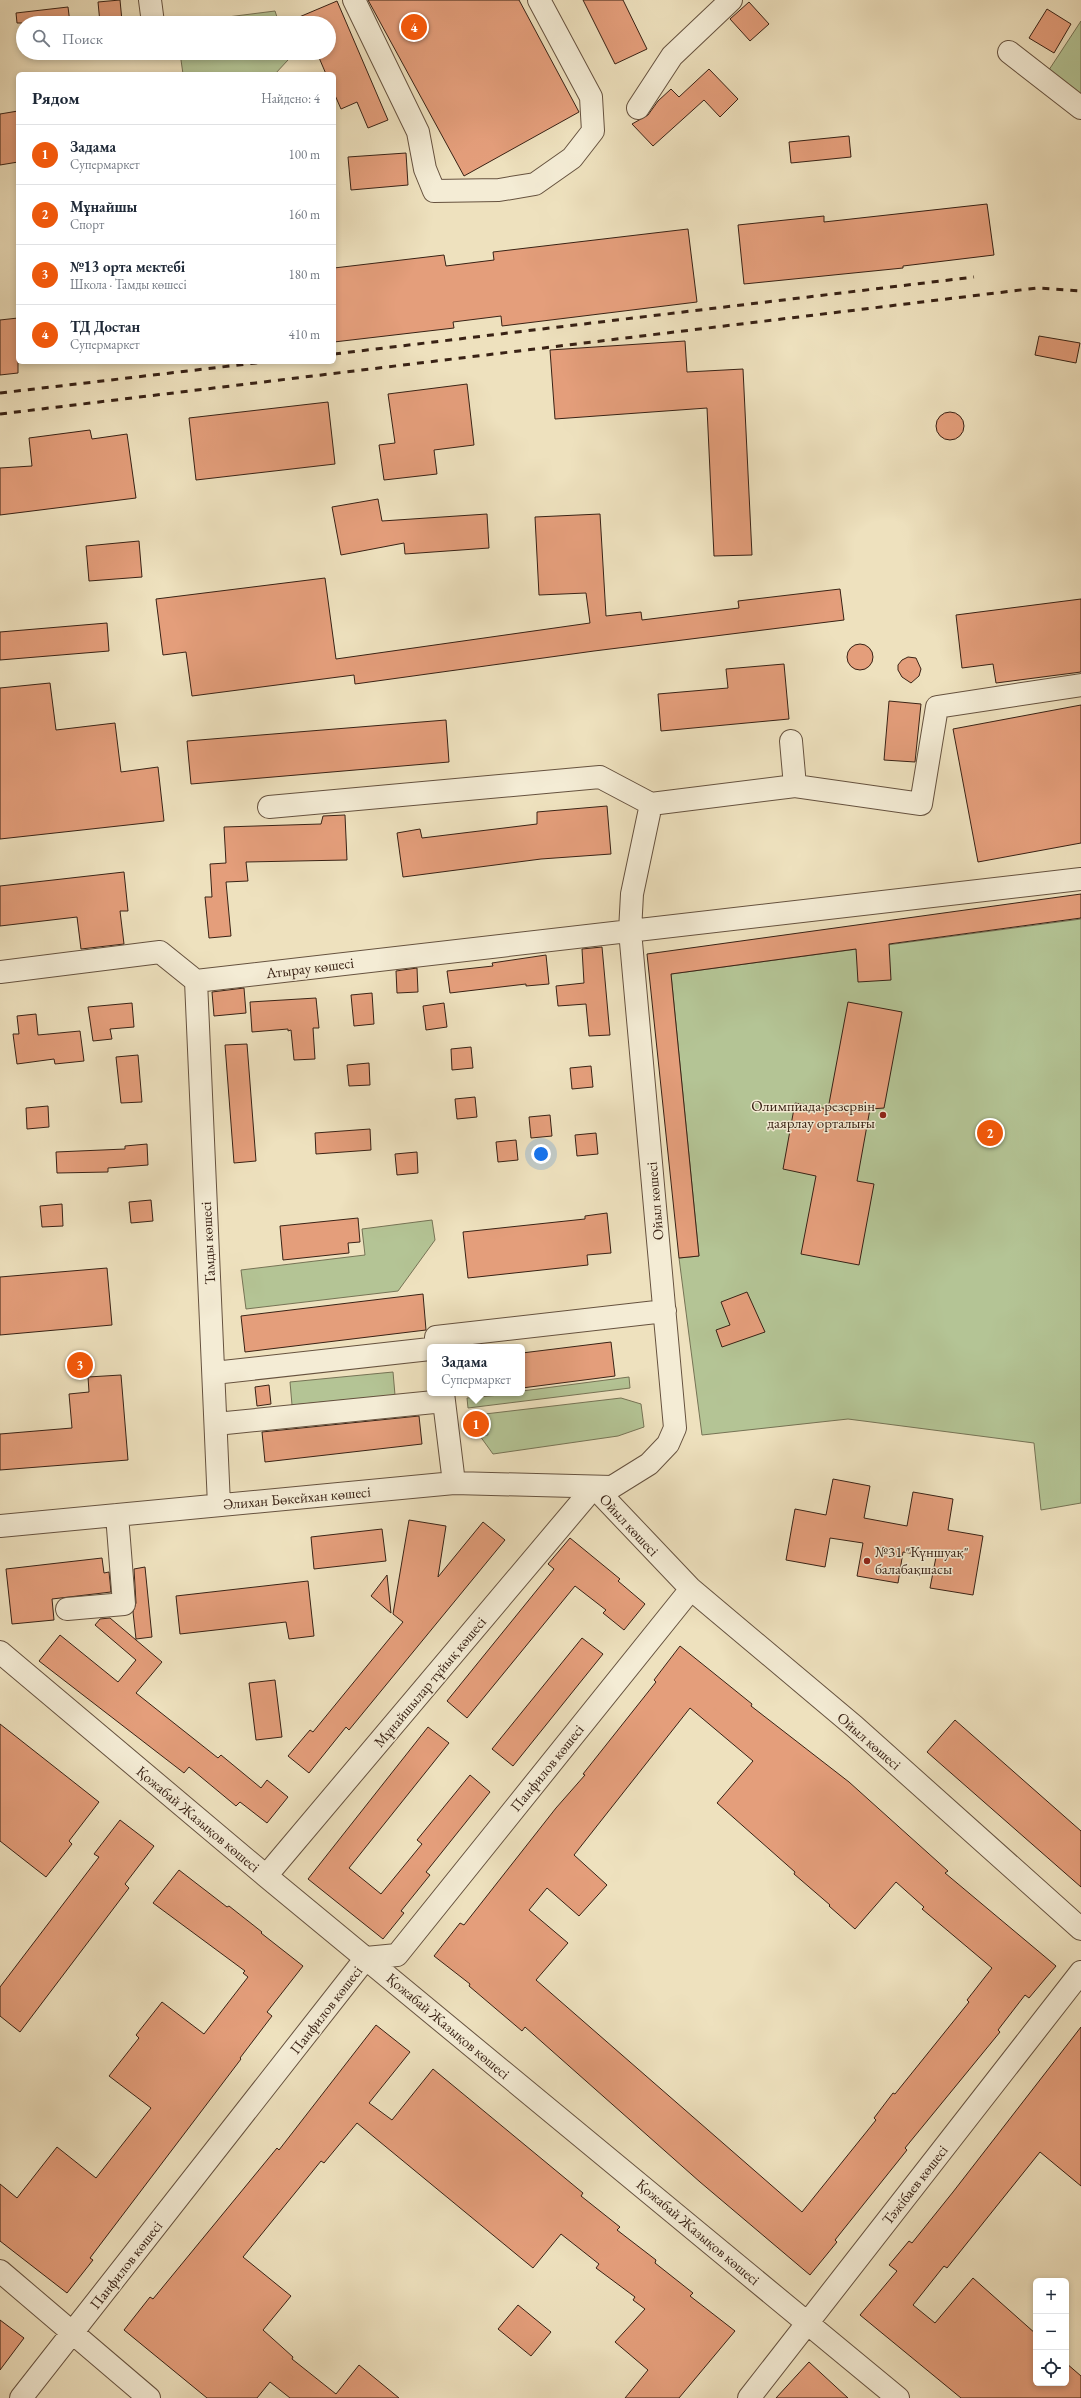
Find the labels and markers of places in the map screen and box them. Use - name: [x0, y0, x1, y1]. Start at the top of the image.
- pin: 4: [401, 12, 427, 42]
- place label: Олимпиада резервін даярлау орталығы: [751, 1096, 875, 1132]
- marker: Олимпиада резервін даярлау орталығы: [878, 1110, 888, 1120]
- pin: 2: [977, 1118, 1003, 1148]
- pin: 3: [67, 1350, 93, 1380]
- pin: 1: [463, 1409, 489, 1439]
- place label: №31 "Күншуақ" балабақшасы: [875, 1542, 969, 1578]
- marker: №31 "Күншуақ" балабақшасы: [862, 1556, 872, 1566]

